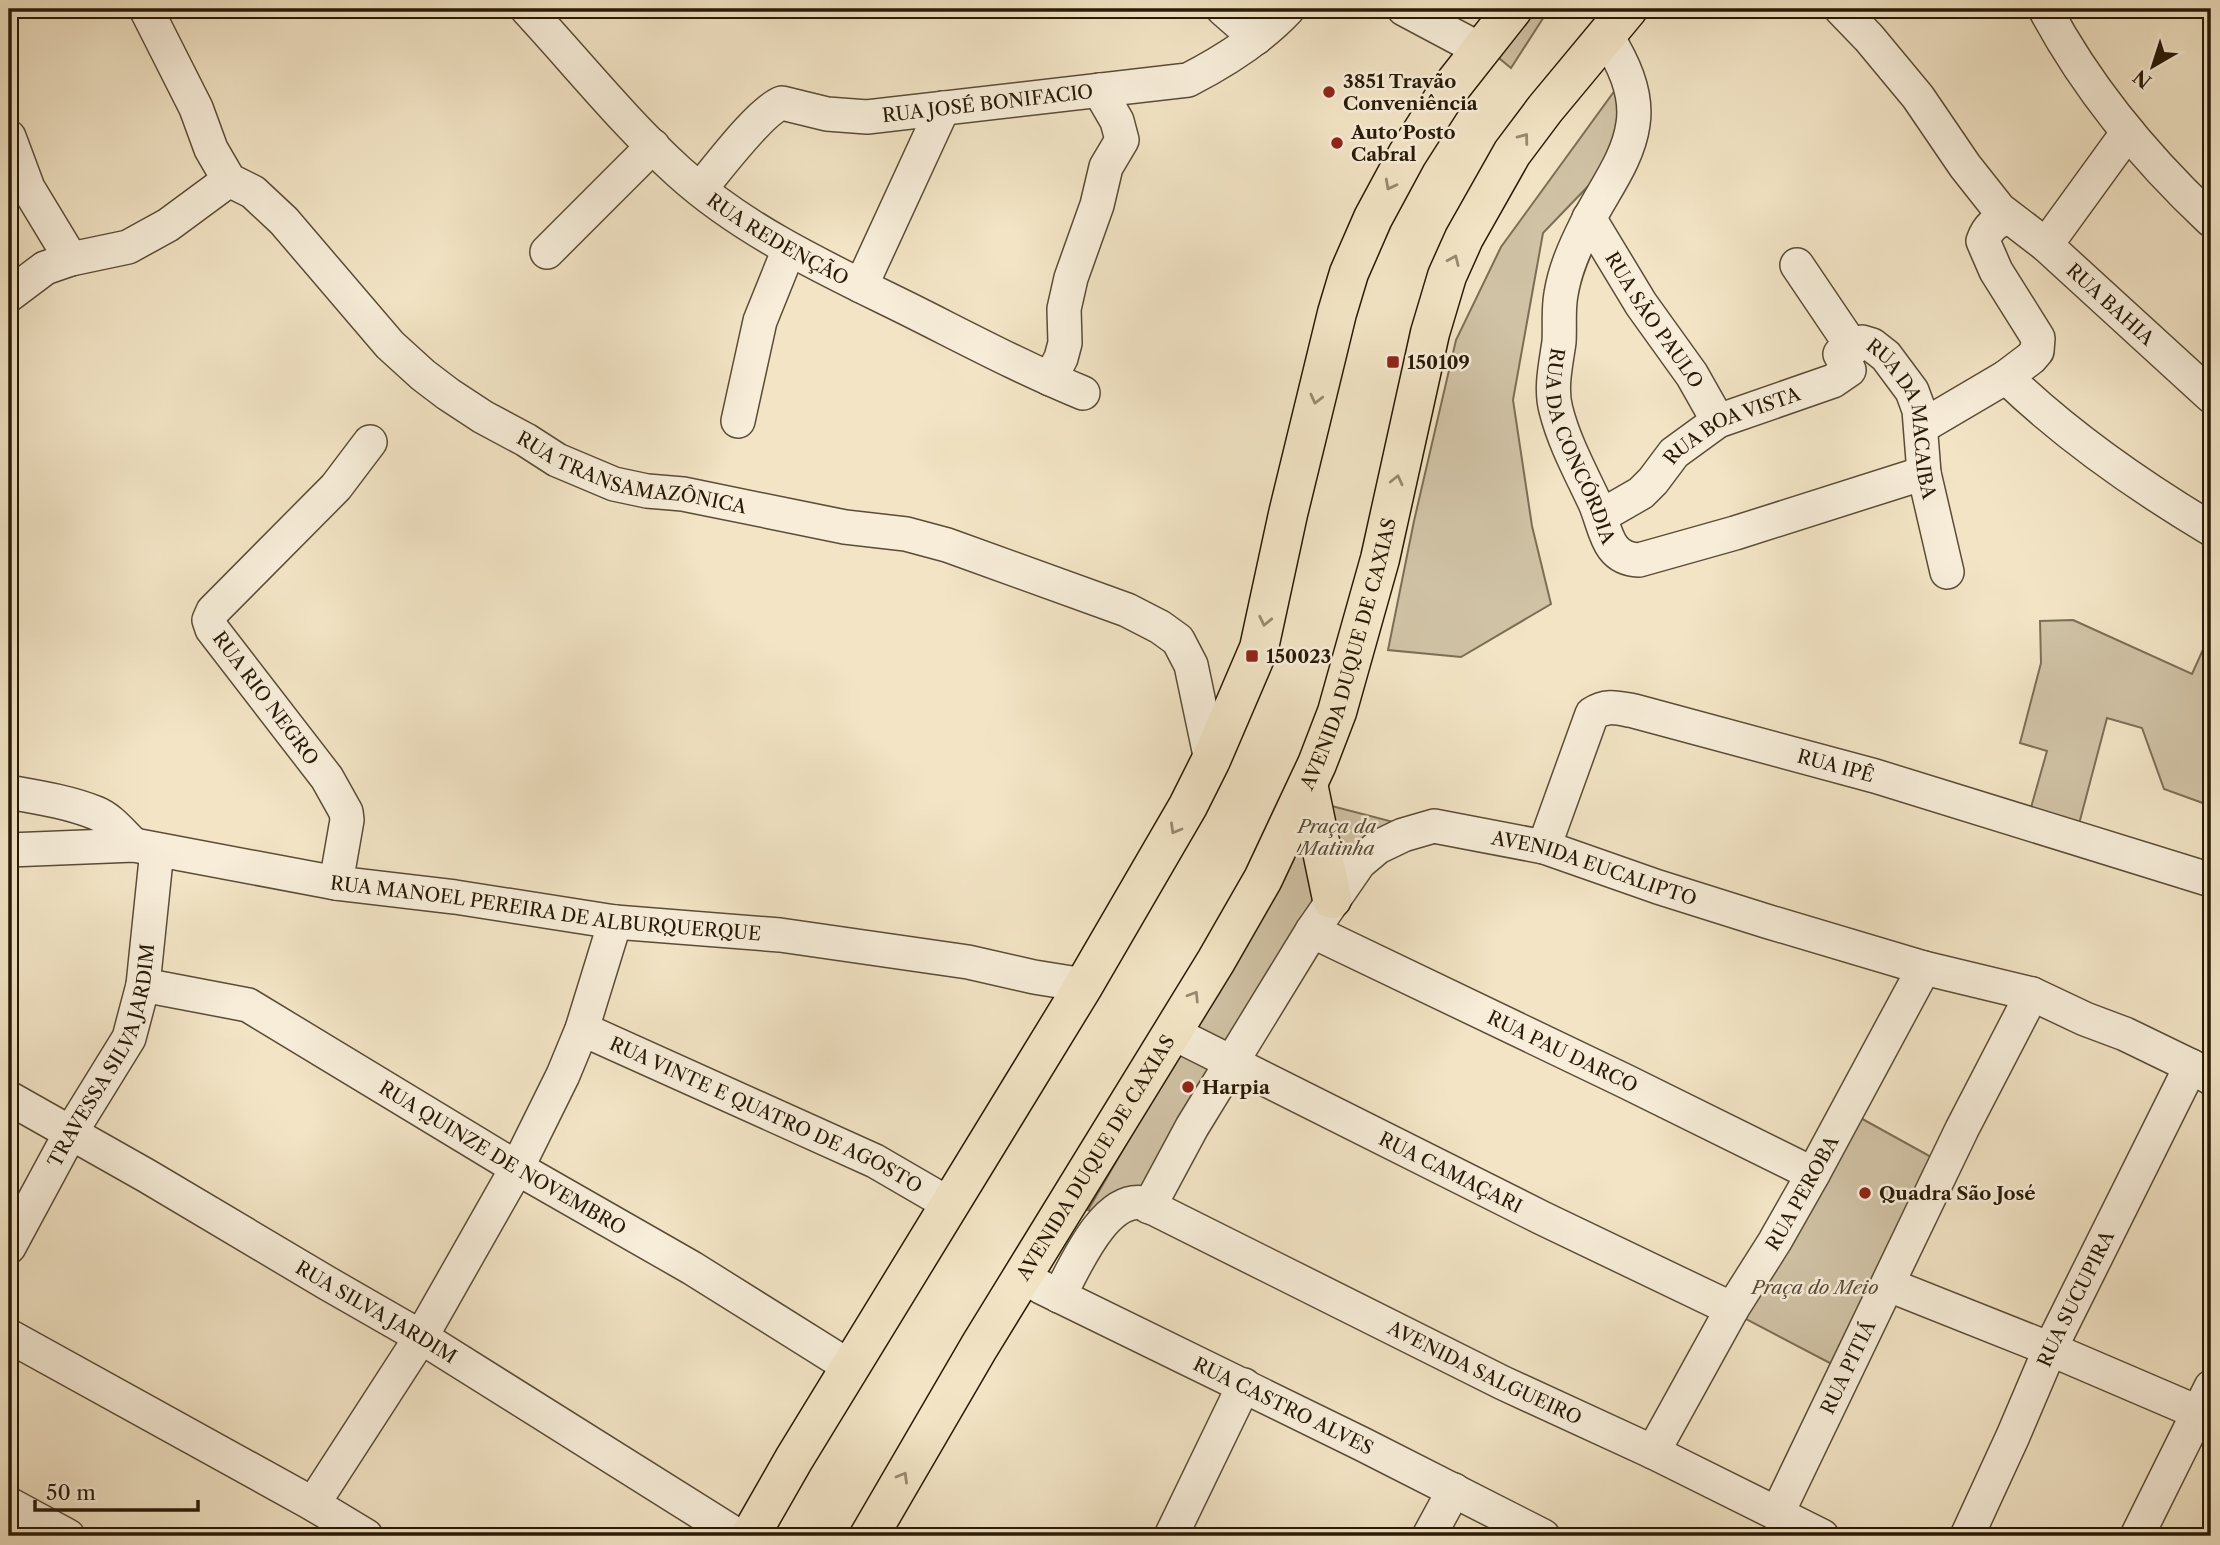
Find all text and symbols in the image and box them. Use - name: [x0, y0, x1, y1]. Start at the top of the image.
- north arrow: [2118, 32, 2188, 102]
- text: N: [2129, 65, 2156, 93]
- place label: 3851 Travão Conveniência: [1343, 70, 1479, 115]
- street label: RUA JOSÉ BONIFACIO: [881, 80, 1094, 127]
- marker: 3851 Travão Conveniência: [1321, 84, 1337, 100]
- place label: Auto Posto Cabral: [1350, 121, 1456, 166]
- one-way arrow: [1515, 133, 1528, 145]
- marker: Auto Posto Cabral: [1329, 135, 1345, 151]
- one-way arrow: [1385, 178, 1399, 191]
- street label: RUA REDENÇÃO: [702, 188, 853, 290]
- street label: RUA SÃO PAULO: [1600, 248, 1708, 392]
- one-way arrow: [1446, 255, 1460, 268]
- street label: RUA BAHIA: [2062, 259, 2159, 351]
- street label: RUA DA MACAIBA: [1862, 334, 1941, 502]
- street label: RUA DA CONCÓRDIA: [1541, 346, 1620, 548]
- place label: 150109: [1407, 351, 1470, 374]
- marker: 150109: [1385, 354, 1401, 370]
- street label: RUA BOA VISTA: [1659, 382, 1804, 469]
- one-way arrow: [1310, 393, 1324, 405]
- street label: RUA TRANSAMAZÔNICA: [513, 426, 750, 519]
- one-way arrow: [1388, 474, 1403, 486]
- street label: AVENIDA DUQUE DE CAXIAS: [1295, 516, 1401, 794]
- one-way arrow: [1258, 615, 1273, 627]
- street label: RUA RIO NEGRO: [208, 627, 323, 770]
- place label: 150023: [1266, 645, 1331, 668]
- marker: 150023: [1244, 648, 1260, 664]
- street label: RUA IPÊ: [1795, 745, 1877, 787]
- park label: Praça da Matinha: [1296, 815, 1377, 860]
- one-way arrow: [1170, 822, 1183, 834]
- street label: AVENIDA EUCALIPTO: [1489, 826, 1700, 910]
- street label: RUA MANOEL PEREIRA DE ALBURQUERQUE: [329, 871, 762, 945]
- street label: TRAVESSA SILVA JARDIM: [43, 943, 159, 1171]
- one-way arrow: [1185, 991, 1198, 1004]
- street label: RUA PAU DARCO: [1484, 1006, 1641, 1097]
- street label: AVENIDA DUQUE DE CAXIAS: [1011, 1031, 1180, 1285]
- street label: RUA VINTE E QUATRO DE AGOSTO: [606, 1032, 926, 1198]
- street label: RUA QUINZE DE NOVEMBRO: [375, 1076, 630, 1240]
- place label: Harpia: [1202, 1076, 1271, 1099]
- marker: Harpia: [1180, 1079, 1196, 1095]
- street label: RUA CAMAÇARI: [1375, 1127, 1526, 1218]
- street label: RUA PEROBA: [1761, 1131, 1844, 1255]
- place label: Quadra São José: [1879, 1182, 2036, 1205]
- marker: Quadra São José: [1857, 1185, 1873, 1201]
- street label: RUA SUCUPIRA: [2033, 1226, 2119, 1370]
- street label: RUA SILVA JARDIM: [291, 1256, 461, 1368]
- park label: Praça do Meio: [1750, 1276, 1878, 1299]
- street label: AVENIDA SALGUEIRO: [1383, 1316, 1585, 1430]
- street label: RUA PITIÁ: [1816, 1316, 1881, 1418]
- street label: RUA CASTRO ALVES: [1190, 1352, 1377, 1460]
- scale bar: [35, 1468, 198, 1512]
- one-way arrow: [895, 1472, 908, 1485]
- text: 50 m: [46, 1480, 96, 1505]

